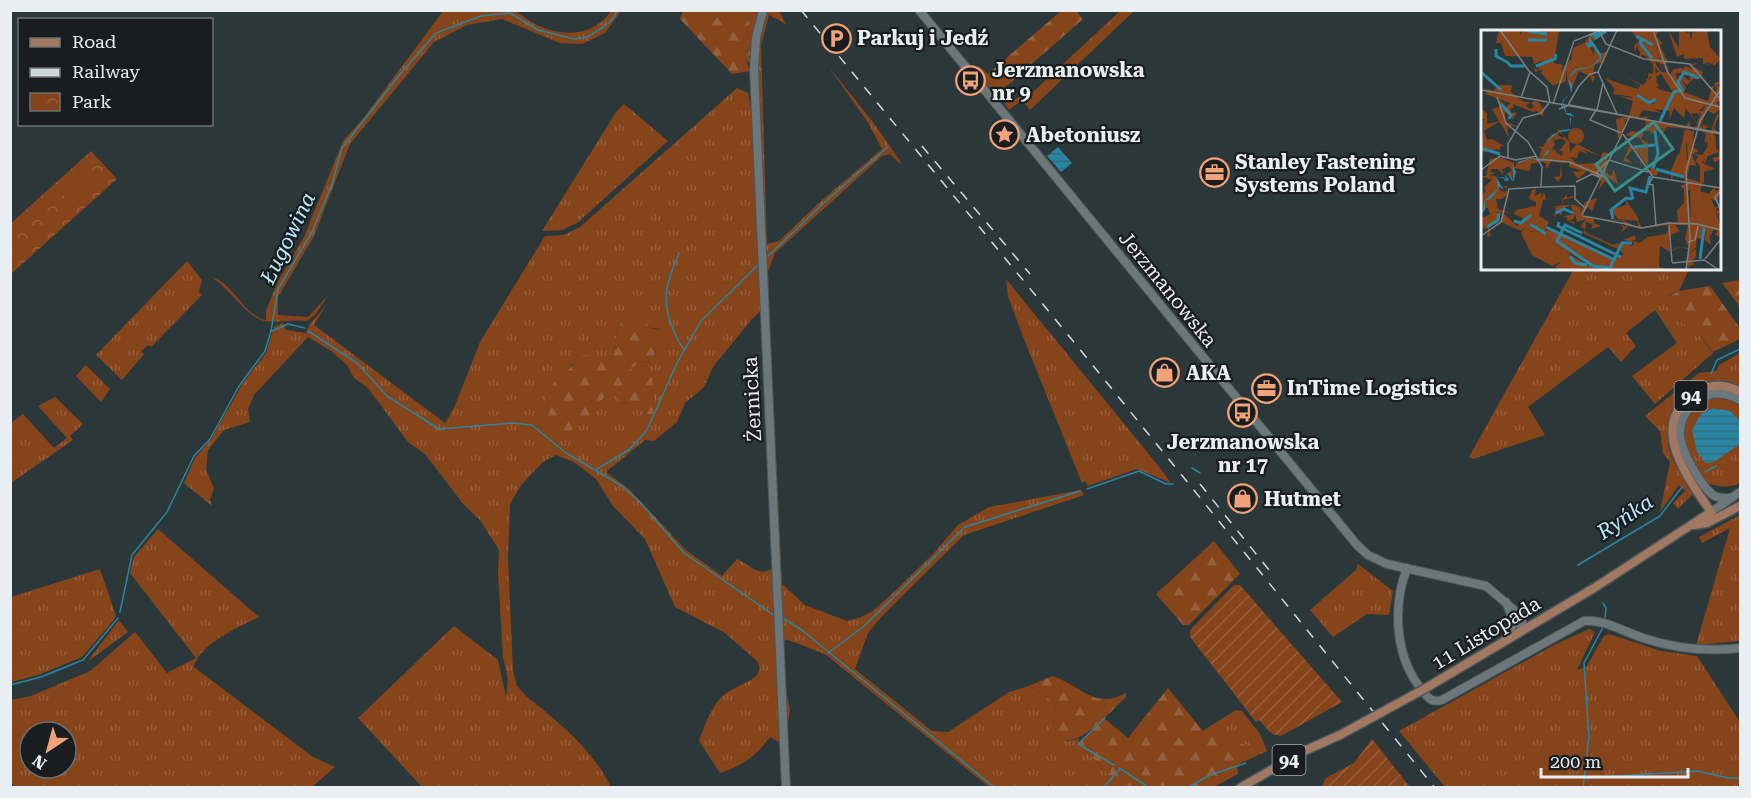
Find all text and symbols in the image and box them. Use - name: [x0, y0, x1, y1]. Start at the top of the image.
- legend: [18, 18, 213, 126]
- parking icon: Parkuj i Jedź: [820, 22, 852, 54]
- place label: Parkuj i Jedź: [857, 26, 988, 50]
- inset map: [1481, 30, 1721, 270]
- text: Road: [72, 31, 117, 52]
- place label: Jerzmanowska nr 9: [992, 58, 1145, 105]
- text: Railway: [72, 61, 140, 82]
- bus stop icon: Jerzmanowska nr 9: [955, 65, 987, 97]
- text: Park: [72, 91, 112, 112]
- place icon: Abetoniusz: [989, 119, 1021, 151]
- place label: Abetoniusz: [1026, 123, 1140, 147]
- place label: Stanley Fastening Systems Poland: [1235, 150, 1415, 197]
- office icon: Stanley Fastening Systems Poland: [1198, 157, 1230, 189]
- water label: Ługowina: [255, 188, 320, 288]
- street label: Jerzmanowska: [1114, 226, 1222, 352]
- street label: Żernicka: [738, 356, 766, 442]
- shop icon: AKA: [1149, 357, 1181, 389]
- place label: AKA: [1186, 361, 1231, 385]
- office icon: InTime Logistics: [1250, 372, 1282, 404]
- place label: InTime Logistics: [1287, 376, 1457, 400]
- road number: 94: [1674, 381, 1708, 411]
- bus stop icon: Jerzmanowska nr 17: [1227, 396, 1259, 428]
- place label: Jerzmanowska nr 17: [1167, 430, 1320, 477]
- shop icon: Hutmet: [1227, 483, 1259, 515]
- place label: Hutmet: [1264, 487, 1341, 511]
- water label: Ryńka: [1592, 490, 1657, 545]
- street label: 11 Listopada: [1427, 591, 1545, 675]
- north arrow: [18, 720, 78, 780]
- scale bar: [1541, 741, 1688, 779]
- road number: 94: [1272, 745, 1306, 775]
- text: N: [29, 750, 50, 773]
- text: 200 m: [1550, 751, 1601, 772]

